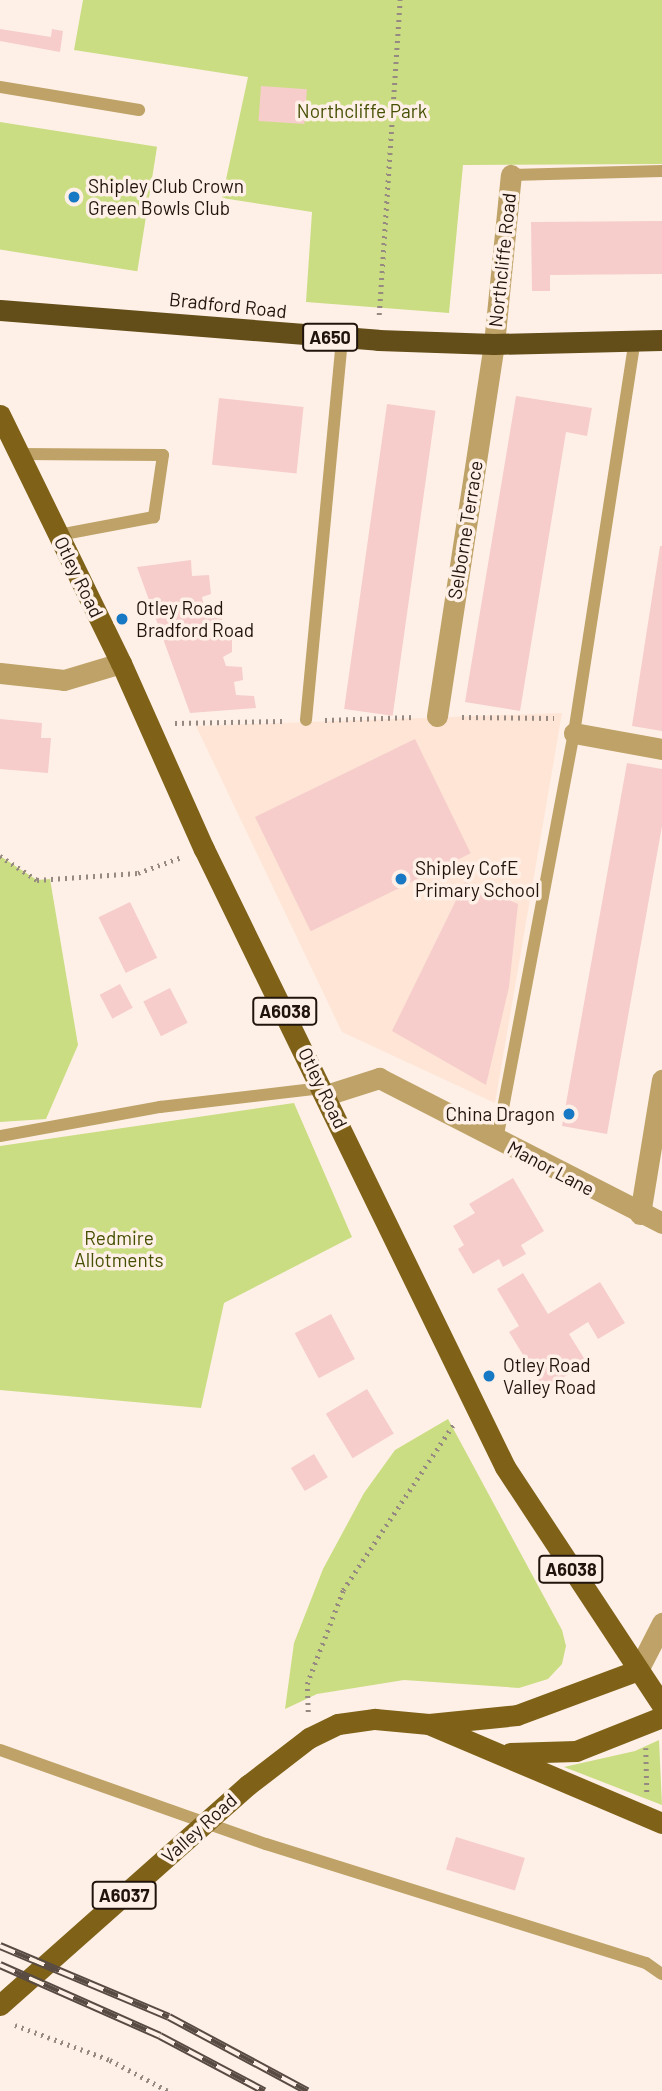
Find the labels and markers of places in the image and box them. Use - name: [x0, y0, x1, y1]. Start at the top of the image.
- place label: Shipley Club Crown Green Bowls Club: [88, 175, 244, 219]
- marker: Shipley Club Crown Green Bowls Club: [66, 189, 82, 205]
- place label: Otley Road Bradford Road: [136, 597, 254, 641]
- marker: Otley Road Bradford Road: [114, 611, 130, 627]
- place label: Shipley CofE Primary School: [415, 857, 540, 901]
- marker: Shipley CofE Primary School: [393, 871, 409, 887]
- place label: China Dragon: [446, 1103, 555, 1125]
- marker: China Dragon: [561, 1106, 577, 1122]
- place label: Otley Road Valley Road: [503, 1354, 596, 1398]
- marker: Otley Road Valley Road: [481, 1368, 497, 1384]

